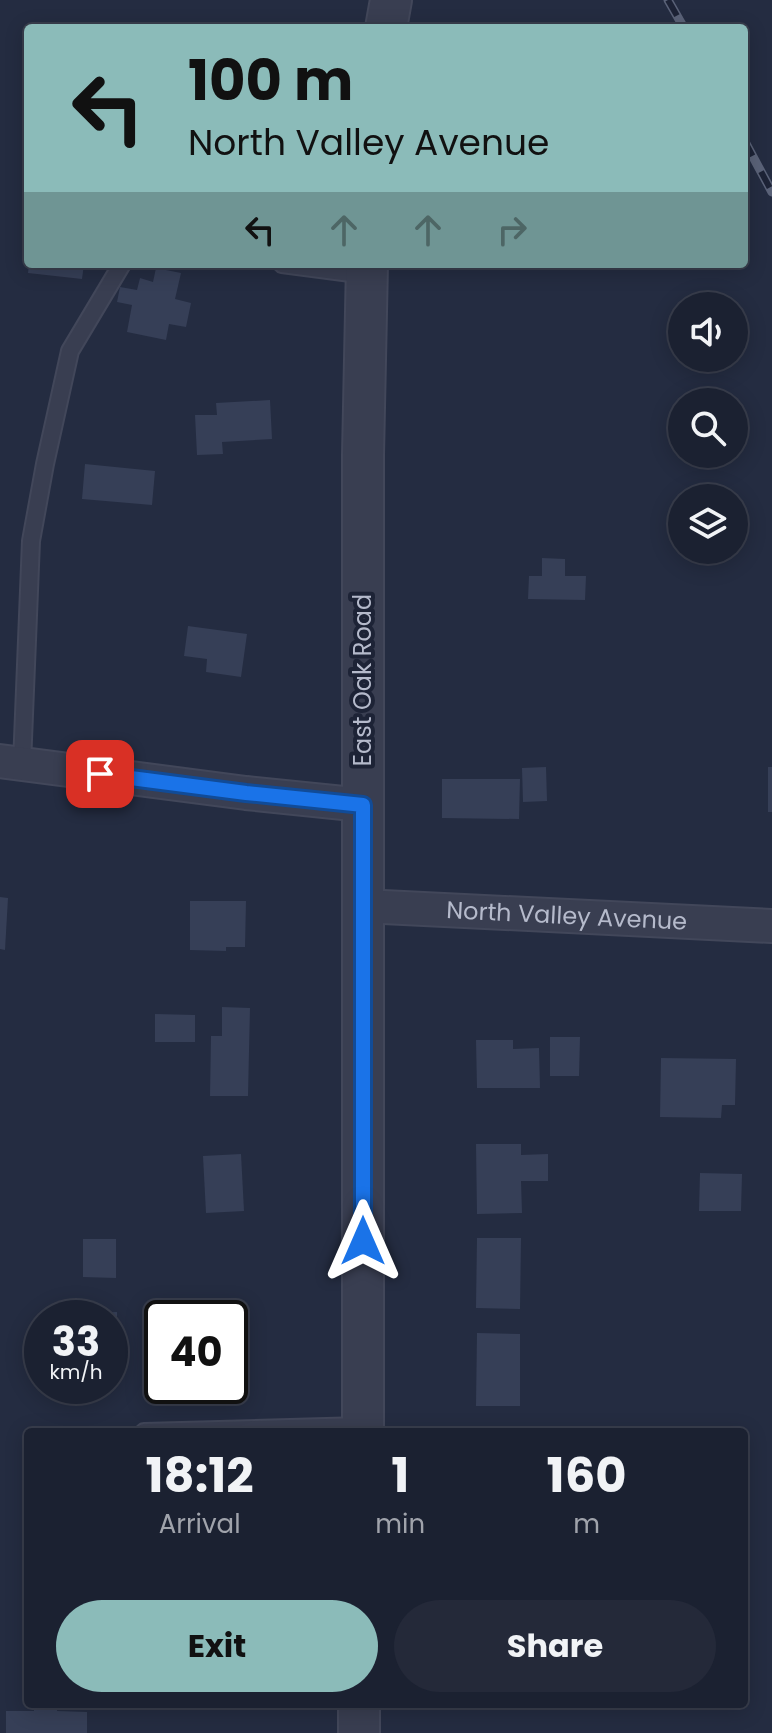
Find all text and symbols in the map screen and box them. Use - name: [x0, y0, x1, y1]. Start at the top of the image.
- text: 100 m: [188, 41, 353, 120]
- icon: left: [56, 56, 160, 160]
- text: North Valley Avenue: [188, 117, 549, 168]
- icon: left: [238, 208, 282, 252]
- icon: ahead: [322, 208, 366, 252]
- icon: ahead: [406, 208, 450, 252]
- icon: right: [490, 208, 534, 252]
- map controls: [668, 292, 748, 564]
- button: sound: [668, 292, 748, 372]
- button: search: [668, 388, 748, 468]
- button: layers: [668, 484, 748, 564]
- street label: East Oak Road: [346, 594, 379, 766]
- pin: [66, 740, 134, 808]
- icon: arrive: [78, 752, 122, 796]
- street label: North Valley Avenue: [446, 893, 688, 938]
- position arrow: [321, 1199, 405, 1283]
- speed limit sign: 40: [144, 1300, 248, 1404]
- text: 33: [52, 1314, 100, 1370]
- text: km/h: [49, 1358, 103, 1386]
- text: 18:12: [146, 1442, 254, 1509]
- text: 1: [391, 1442, 409, 1509]
- text: 160: [547, 1442, 627, 1509]
- text: Arrival: [159, 1506, 241, 1542]
- text: min: [375, 1506, 425, 1542]
- text: m: [573, 1506, 600, 1542]
- button: Exit: [56, 1600, 378, 1692]
- button: Share: [394, 1600, 716, 1692]

